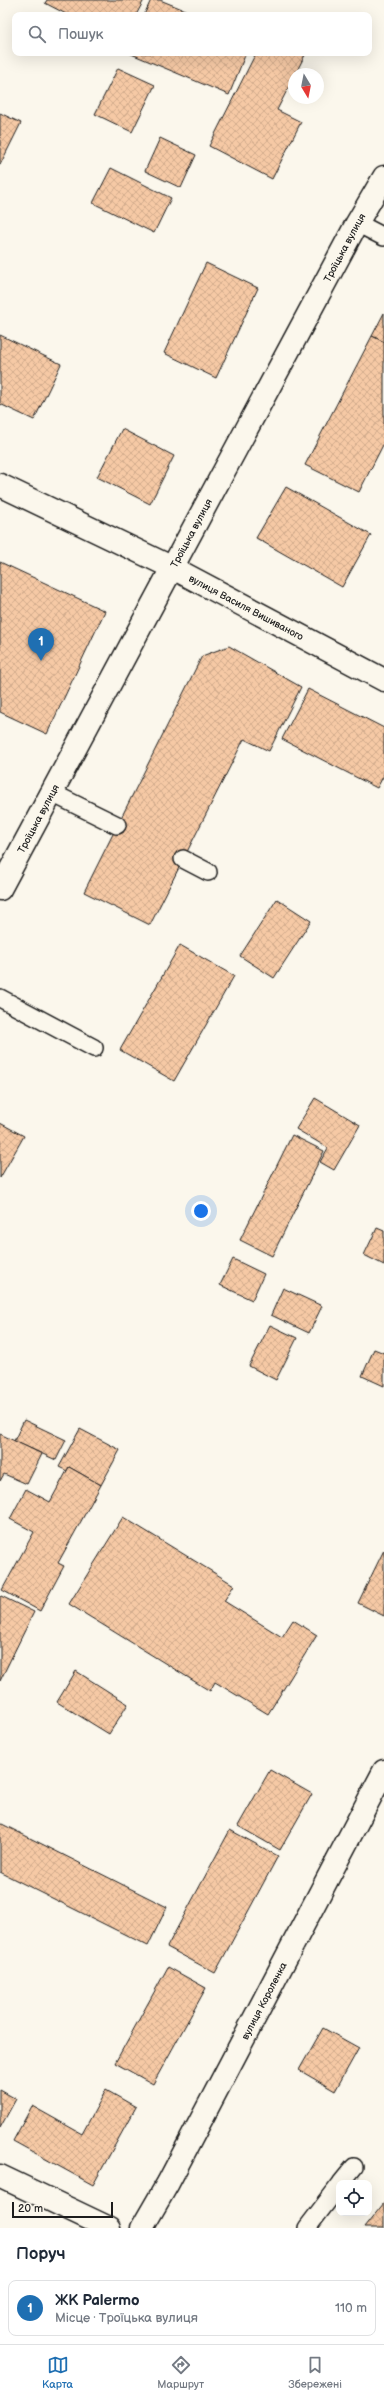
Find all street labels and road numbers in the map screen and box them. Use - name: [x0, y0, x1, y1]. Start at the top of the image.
- street label: Троїцька вулиця: [322, 211, 369, 284]
- street label: Троїцька вулиця: [168, 497, 215, 570]
- street label: вулиця Василя Вишиваного: [186, 572, 305, 643]
- street label: Троїцька вулиця: [15, 782, 62, 855]
- street label: вулиця Короленка: [239, 1960, 290, 2042]

